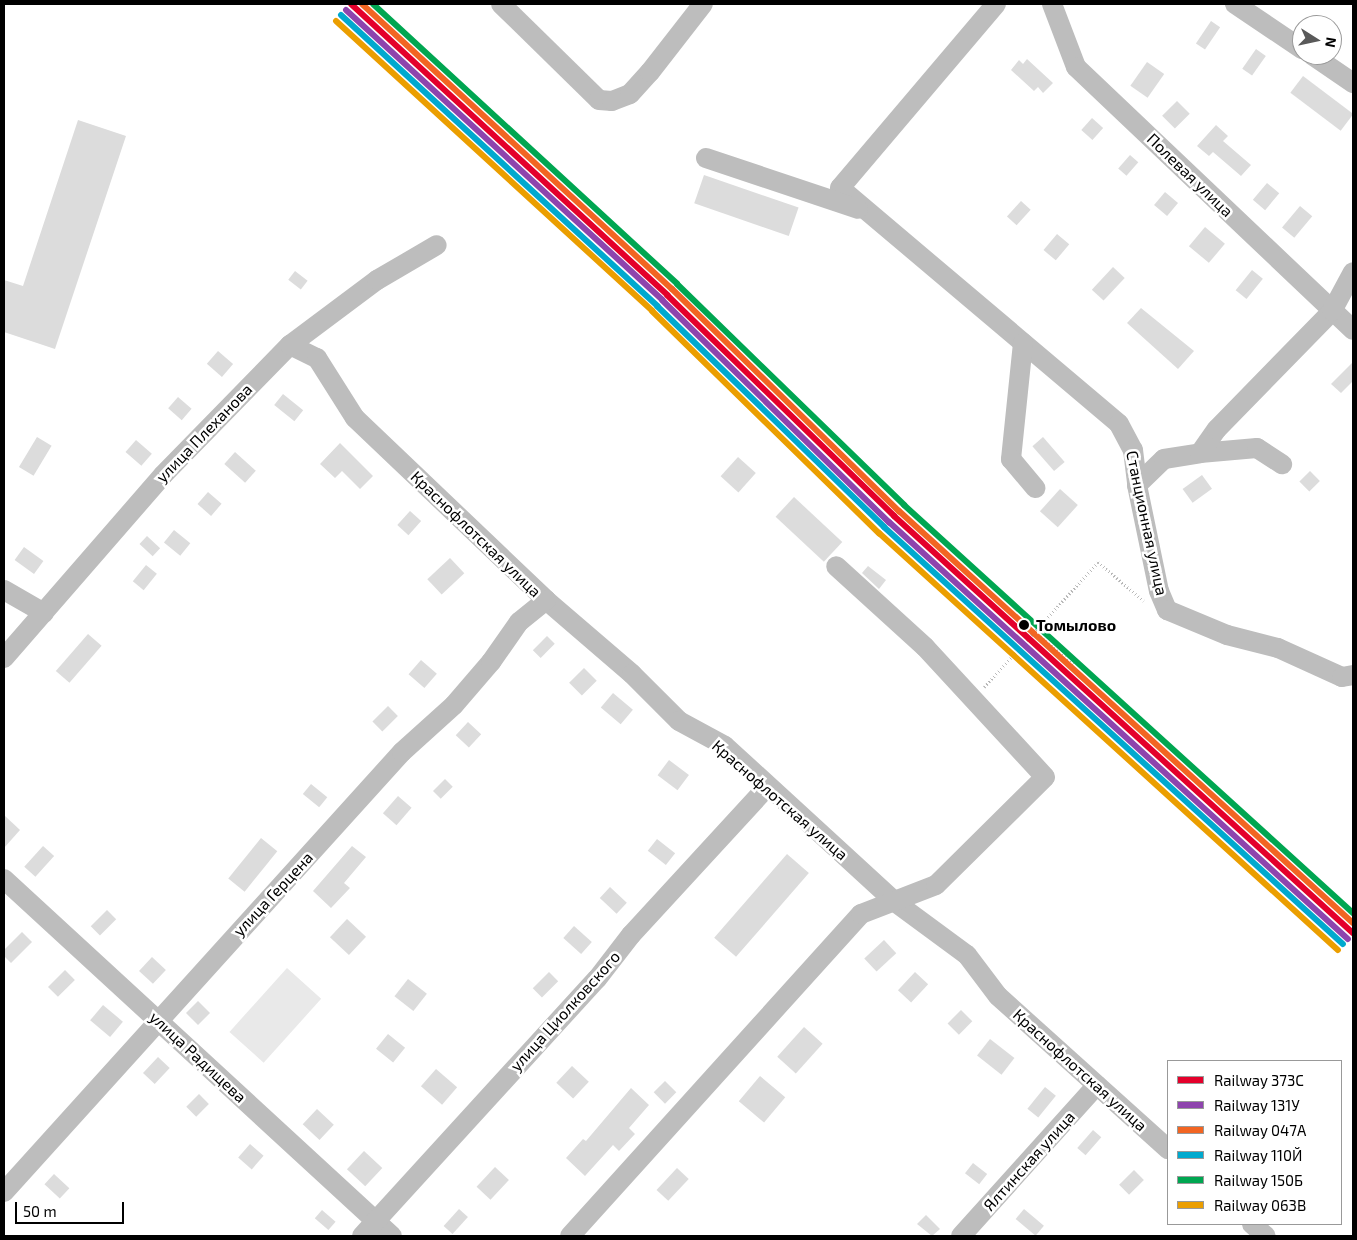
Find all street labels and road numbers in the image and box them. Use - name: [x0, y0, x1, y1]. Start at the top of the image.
- street label: Полевая улица: [1143, 129, 1237, 221]
- street label: улица Плеханова: [152, 380, 256, 486]
- street label: Станционная улица: [1122, 449, 1172, 597]
- street label: Краснофлотская улица: [407, 467, 545, 601]
- street label: Краснофлотская улица: [708, 736, 852, 864]
- street label: улица Герцена: [229, 848, 317, 940]
- street label: улица Циолковского: [506, 947, 624, 1075]
- street label: Краснофлотская улица: [1009, 1005, 1151, 1135]
- street label: улица Радищева: [146, 1007, 250, 1107]
- street label: Ялтинская улица: [979, 1107, 1079, 1215]

